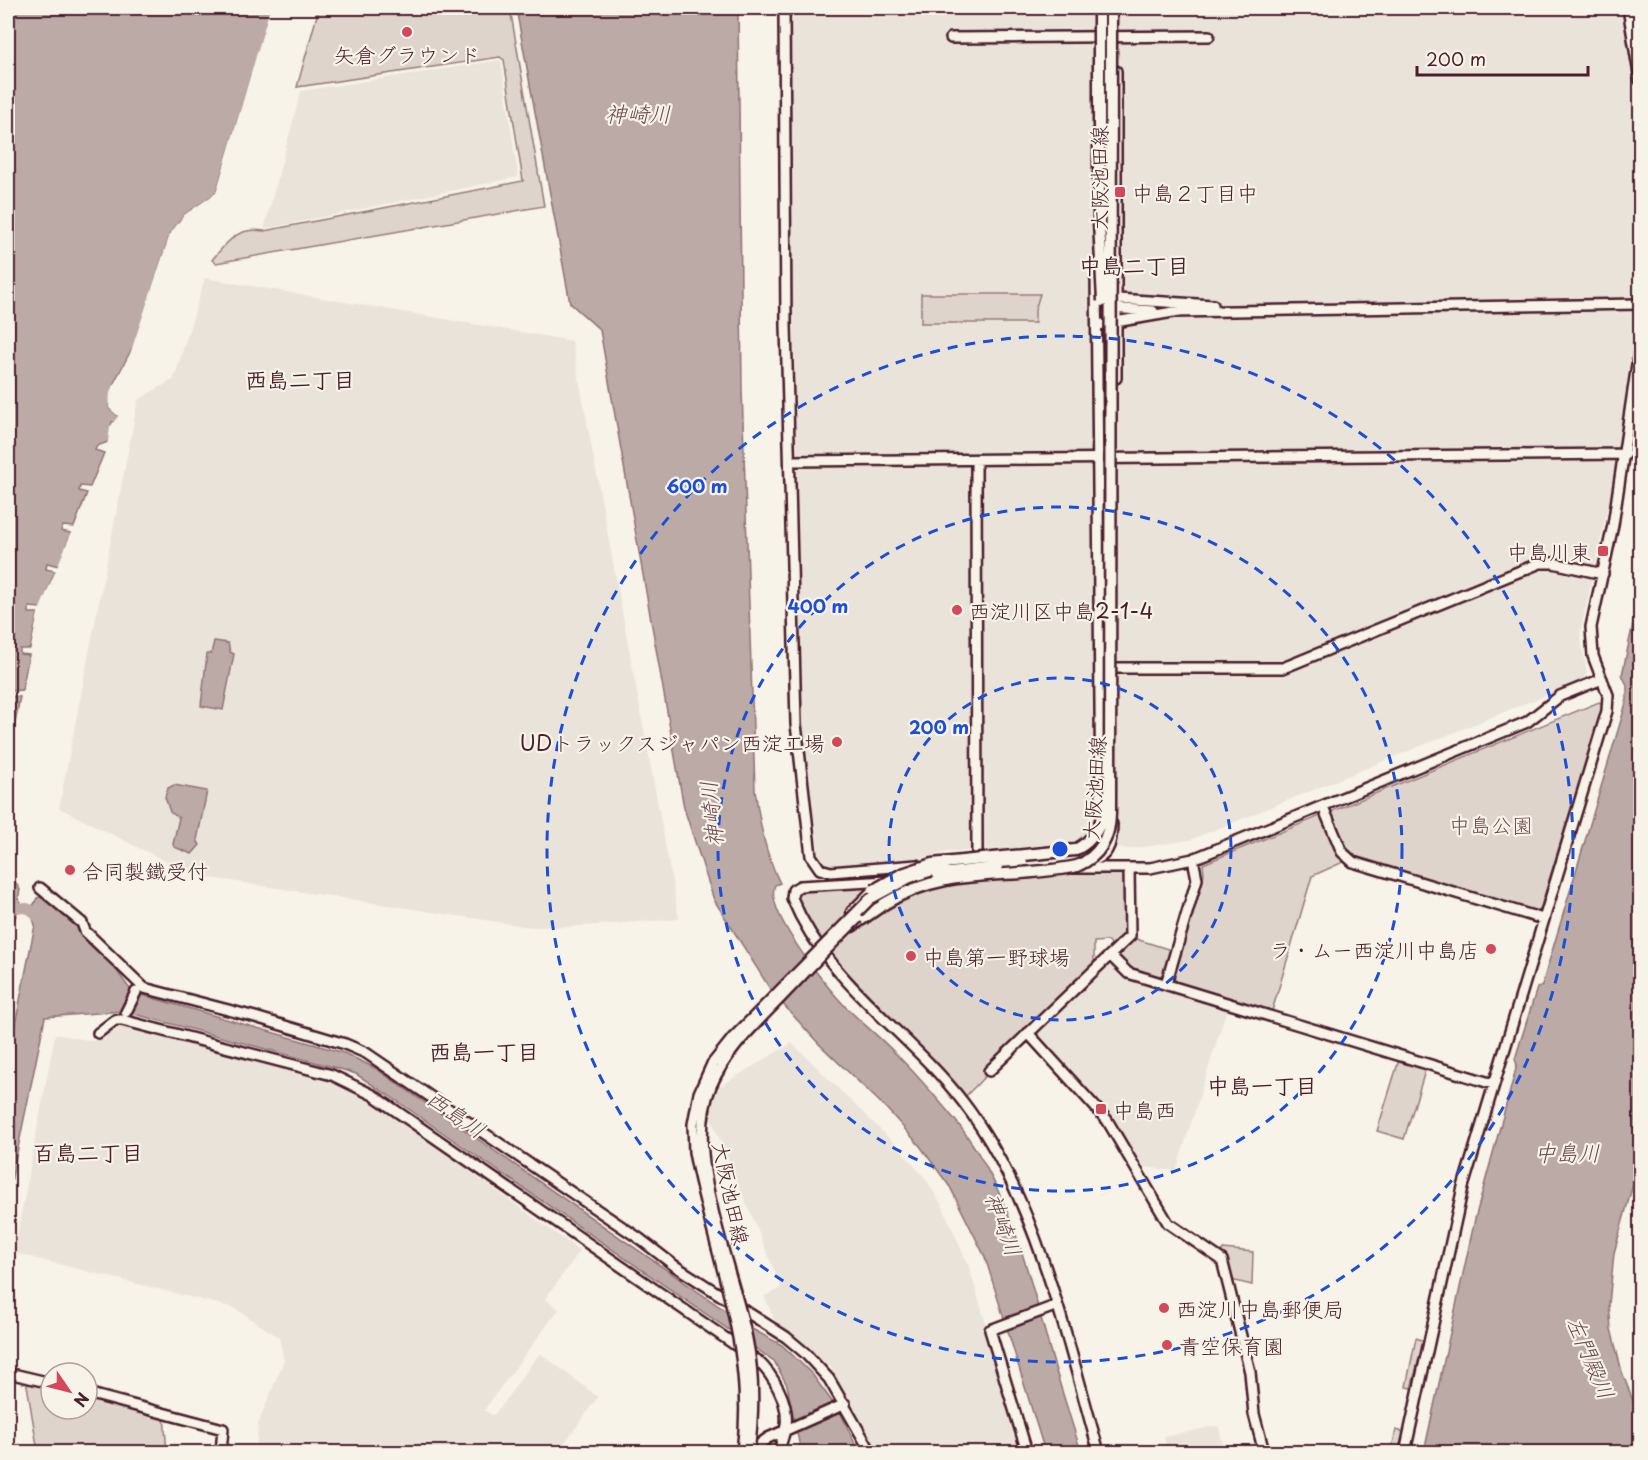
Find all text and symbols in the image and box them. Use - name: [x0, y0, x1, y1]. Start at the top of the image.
- marker: 矢倉グラウンド: [400, 25, 414, 39]
- place label: 矢倉グラウンド: [334, 38, 481, 70]
- scale bar: [1417, 39, 1588, 77]
- text: 200 m: [1426, 45, 1486, 72]
- water label: 神崎川: [605, 96, 671, 129]
- street label: 大阪池田線: [1082, 126, 1114, 231]
- place label: 中島２丁目中: [1132, 176, 1258, 208]
- marker: 中島２丁目中: [1113, 185, 1127, 199]
- district label: 中島二丁目: [1079, 248, 1189, 281]
- district label: 西島二丁目: [245, 362, 355, 395]
- text: 600 m: [666, 472, 728, 499]
- place label: 中島川東: [1507, 535, 1591, 567]
- marker: 中島川東: [1596, 544, 1610, 558]
- text: 400 m: [788, 592, 848, 619]
- place label: 西淀川区中島2-1-4: [969, 594, 1153, 626]
- marker: 西淀川区中島2-1-4: [950, 603, 964, 617]
- text: 200 m: [909, 713, 969, 740]
- place label: UDトラックスジャパン西淀工場: [519, 726, 825, 758]
- marker: UDトラックスジャパン西淀工場: [830, 735, 844, 749]
- street label: 大阪池田線: [1073, 735, 1113, 841]
- water label: 神崎川: [690, 779, 730, 849]
- park label: 中島公園: [1449, 808, 1533, 840]
- centre of rings: [1050, 839, 1070, 859]
- place label: 合同製鐵受付: [82, 854, 208, 886]
- marker: 合同製鐵受付: [63, 863, 77, 877]
- place label: ラ・ムー西淀川中島店: [1270, 933, 1479, 965]
- place label: 中島第一野球場: [923, 940, 1070, 972]
- marker: ラ・ムー西淀川中島店: [1484, 942, 1498, 956]
- marker: 中島第一野球場: [904, 949, 918, 963]
- district label: 西島一丁目: [429, 1034, 539, 1067]
- district label: 中島一丁目: [1207, 1068, 1317, 1101]
- water label: 西島川: [420, 1081, 494, 1145]
- place label: 中島西: [1113, 1093, 1176, 1125]
- marker: 中島西: [1094, 1102, 1108, 1116]
- district label: 百島二丁目: [33, 1135, 143, 1168]
- water label: 中島川: [1534, 1135, 1600, 1168]
- street label: 大阪池田線: [705, 1138, 759, 1248]
- water label: 神崎川: [978, 1187, 1032, 1261]
- place label: 西淀川中島郵便局: [1176, 1292, 1344, 1324]
- marker: 西淀川中島郵便局: [1157, 1301, 1171, 1315]
- water label: 左門殿川: [1560, 1310, 1624, 1404]
- place label: 青空保育園: [1179, 1329, 1284, 1361]
- marker: 青空保育園: [1160, 1338, 1174, 1352]
- north arrow: [39, 1361, 99, 1421]
- text: N: [69, 1388, 96, 1412]

